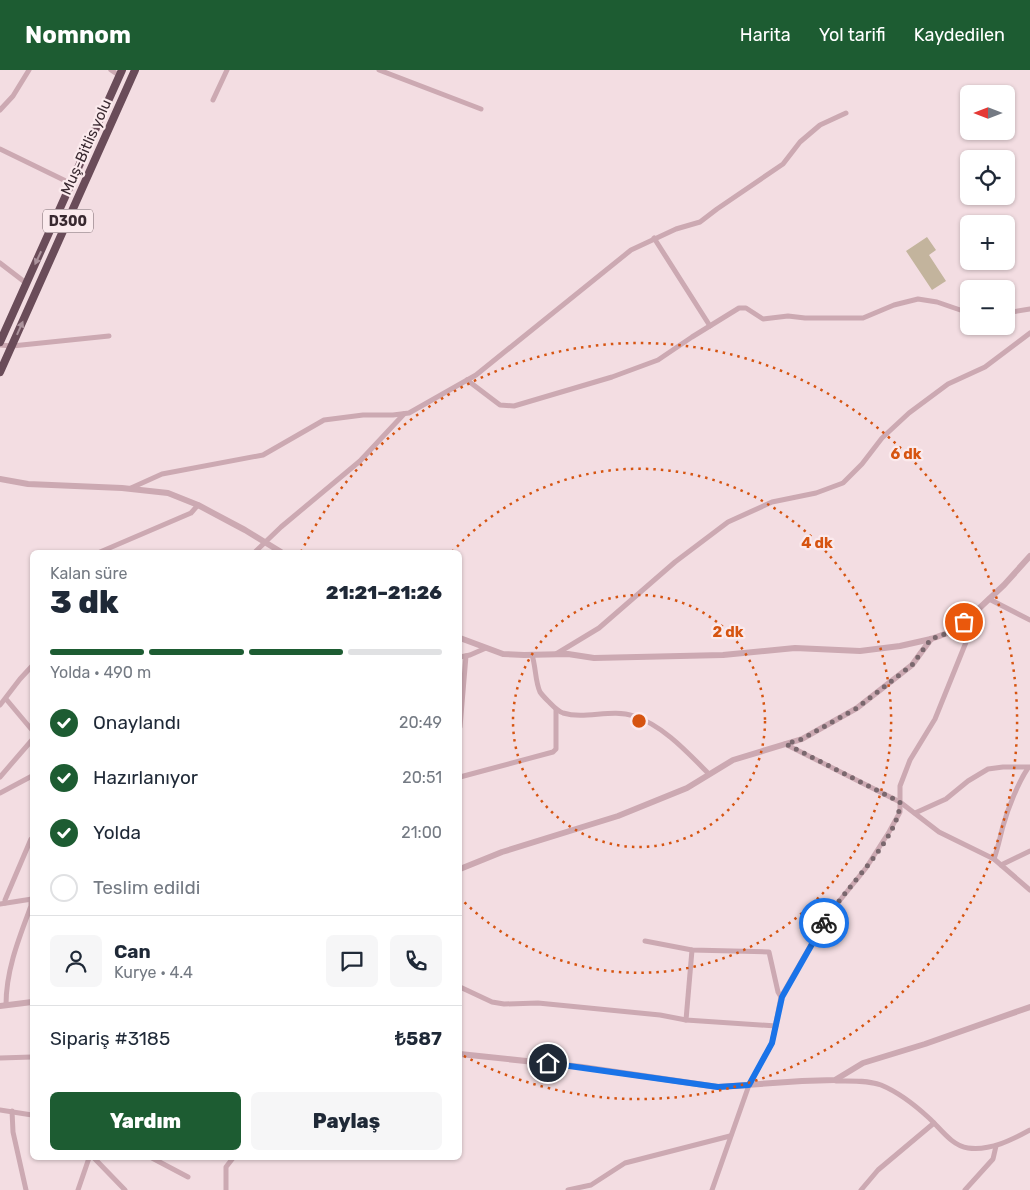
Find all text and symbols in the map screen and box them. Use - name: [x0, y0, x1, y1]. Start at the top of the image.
- text: Nomnom: [25, 21, 131, 49]
- text: Harita: [740, 24, 791, 46]
- text: Yol tarifi: [819, 24, 886, 46]
- text: Kaydedilen: [914, 24, 1005, 46]
- north arrow: [960, 85, 1015, 140]
- map controls: [960, 85, 1015, 335]
- street label: Muş-Bitlis yolu: [57, 96, 115, 198]
- button: locate: [960, 150, 1015, 205]
- road number: D300: [43, 210, 93, 232]
- button: +: [960, 215, 1015, 270]
- one-way arrow: [34, 251, 42, 265]
- button: −: [960, 280, 1015, 335]
- one-way arrow: [16, 321, 24, 335]
- text: 6 dk: [890, 445, 922, 463]
- text: 4 dk: [801, 534, 833, 552]
- text: Kalan süre: [50, 564, 127, 583]
- text: 21:21–21:26: [326, 581, 442, 604]
- text: 3 dk: [50, 583, 119, 621]
- pin: [943, 601, 985, 643]
- icon: bag: [950, 608, 978, 636]
- text: 2 dk: [712, 623, 744, 641]
- text: Yolda · 490 m: [50, 663, 151, 682]
- icon: check: [50, 709, 78, 737]
- text: Onaylandı: [93, 711, 181, 734]
- centre of rings: [630, 712, 648, 730]
- text: 20:49: [399, 713, 442, 732]
- icon: check: [50, 764, 78, 792]
- text: Hazırlanıyor: [93, 766, 198, 789]
- text: 20:51: [402, 768, 442, 787]
- icon: check: [50, 819, 78, 847]
- text: Yolda: [93, 821, 141, 844]
- text: 21:00: [401, 823, 442, 842]
- text: Teslim edildi: [93, 876, 200, 899]
- courier: [799, 898, 849, 948]
- icon: bike: [810, 909, 838, 937]
- button: person: [50, 935, 102, 987]
- button: chat: [326, 935, 378, 987]
- button: phone: [390, 935, 442, 987]
- text: Can: [114, 940, 151, 963]
- text: Kurye · 4.4: [114, 963, 193, 982]
- text: Sipariş #3185: [50, 1027, 170, 1050]
- text: ₺587: [395, 1027, 442, 1050]
- pin: [527, 1042, 569, 1084]
- icon: home: [534, 1049, 562, 1077]
- button: Yardım: [50, 1092, 241, 1150]
- button: Paylaş: [251, 1092, 442, 1150]

